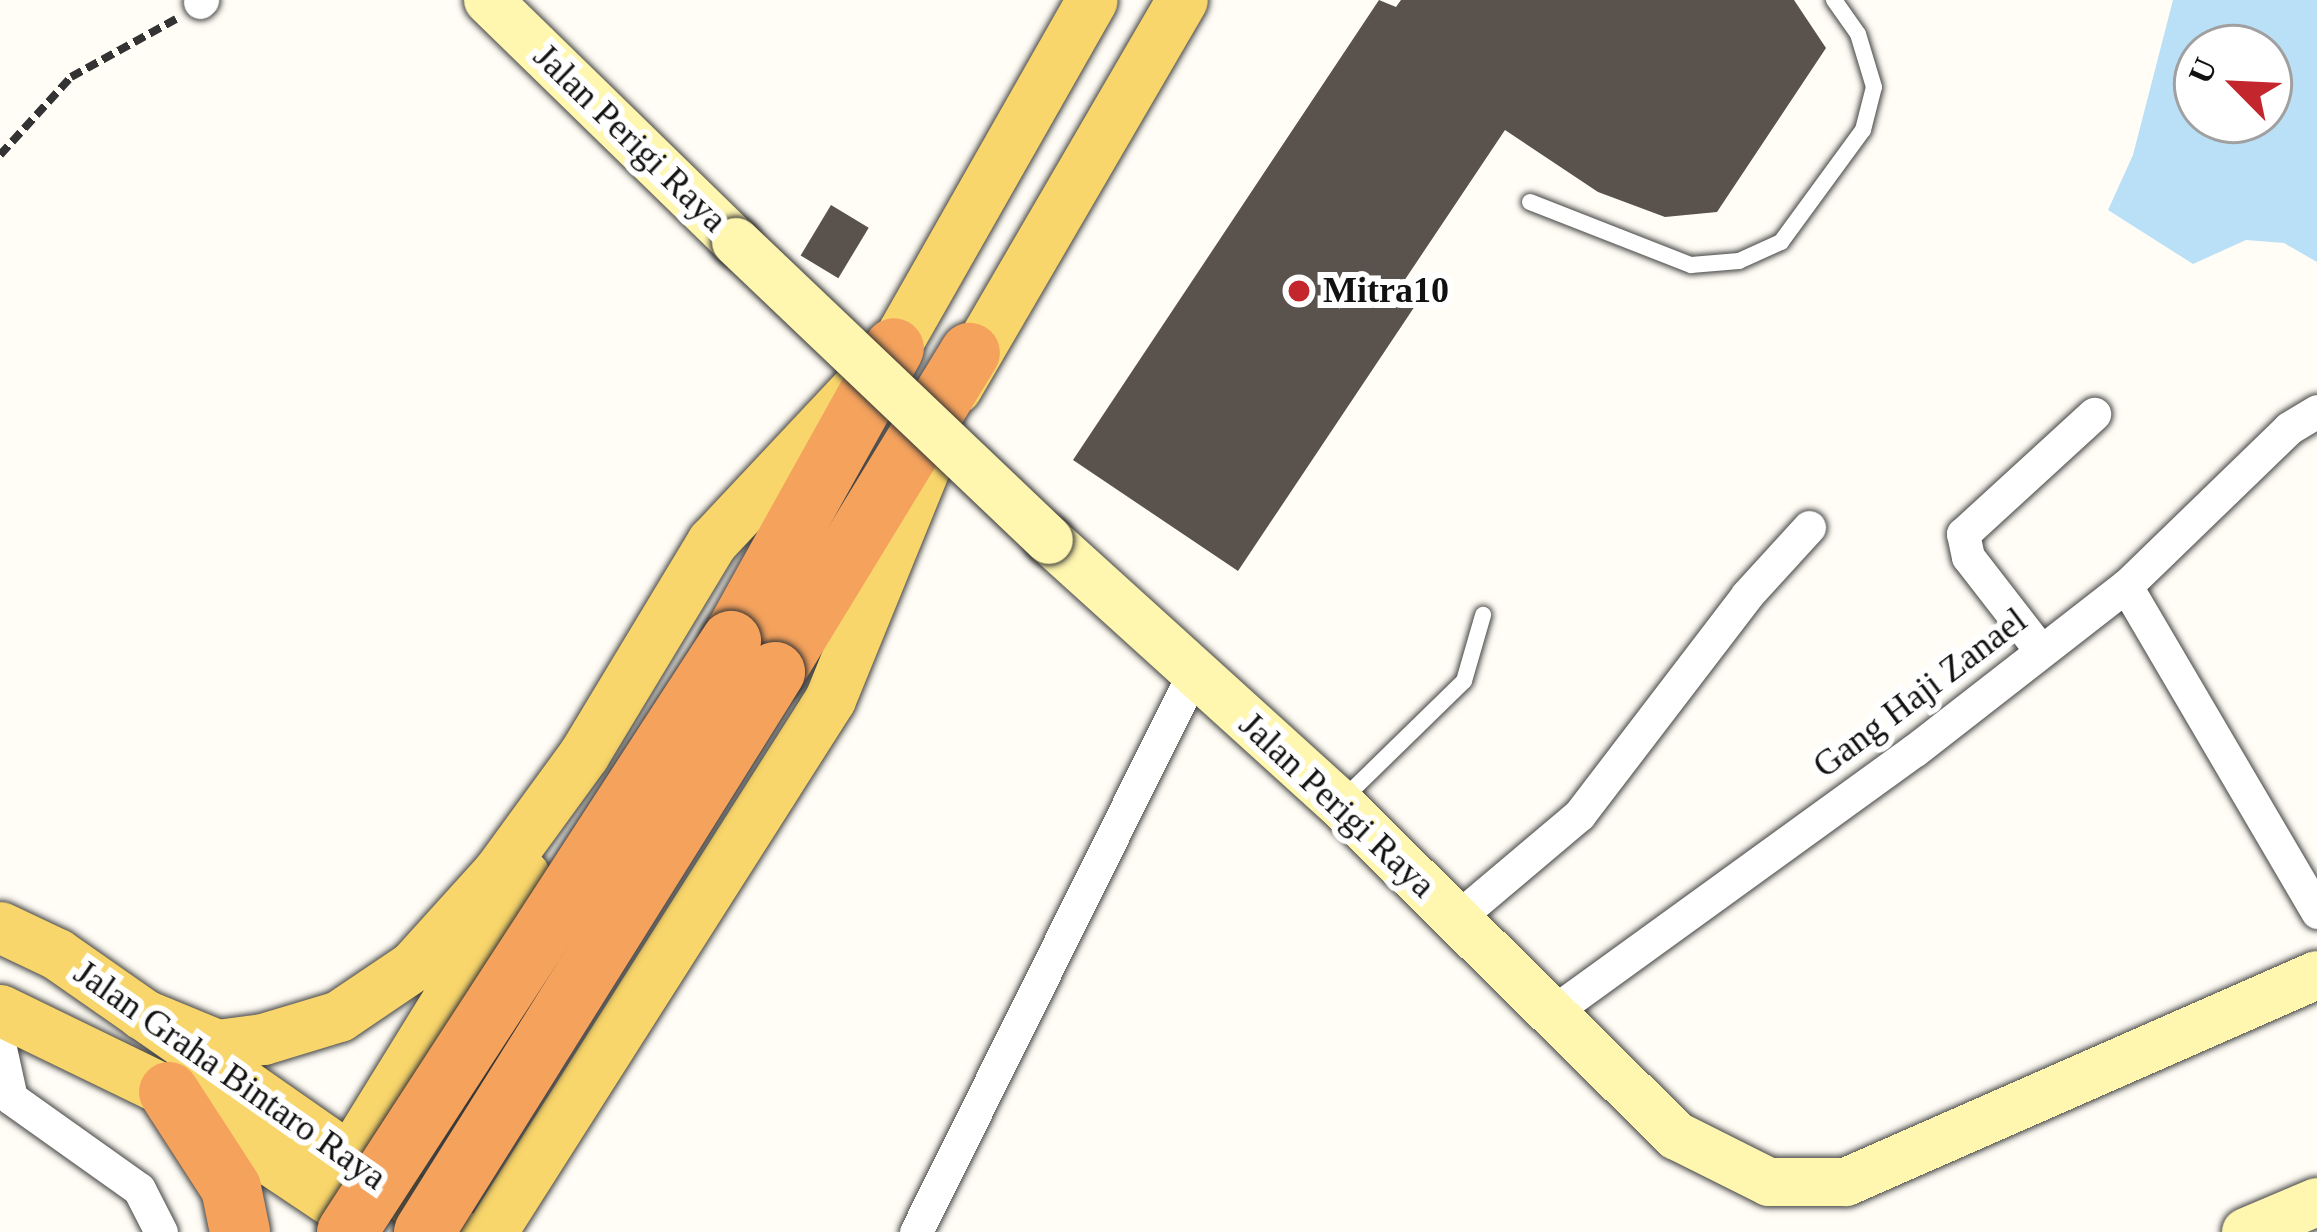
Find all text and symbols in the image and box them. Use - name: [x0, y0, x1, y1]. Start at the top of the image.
- north arrow: [2173, 24, 2293, 144]
- street label: Jalan Perigi Raya: [524, 35, 736, 241]
- text: U: [2182, 52, 2224, 89]
- place label: Mitra10: [1323, 269, 1449, 313]
- marker: Mitra10: [1286, 278, 1312, 304]
- street label: Gang Haji Zanael: [1805, 599, 2035, 787]
- street label: Jalan Perigi Raya: [1230, 703, 1444, 907]
- street label: Jalan Graha Bintaro Raya: [66, 951, 394, 1199]

